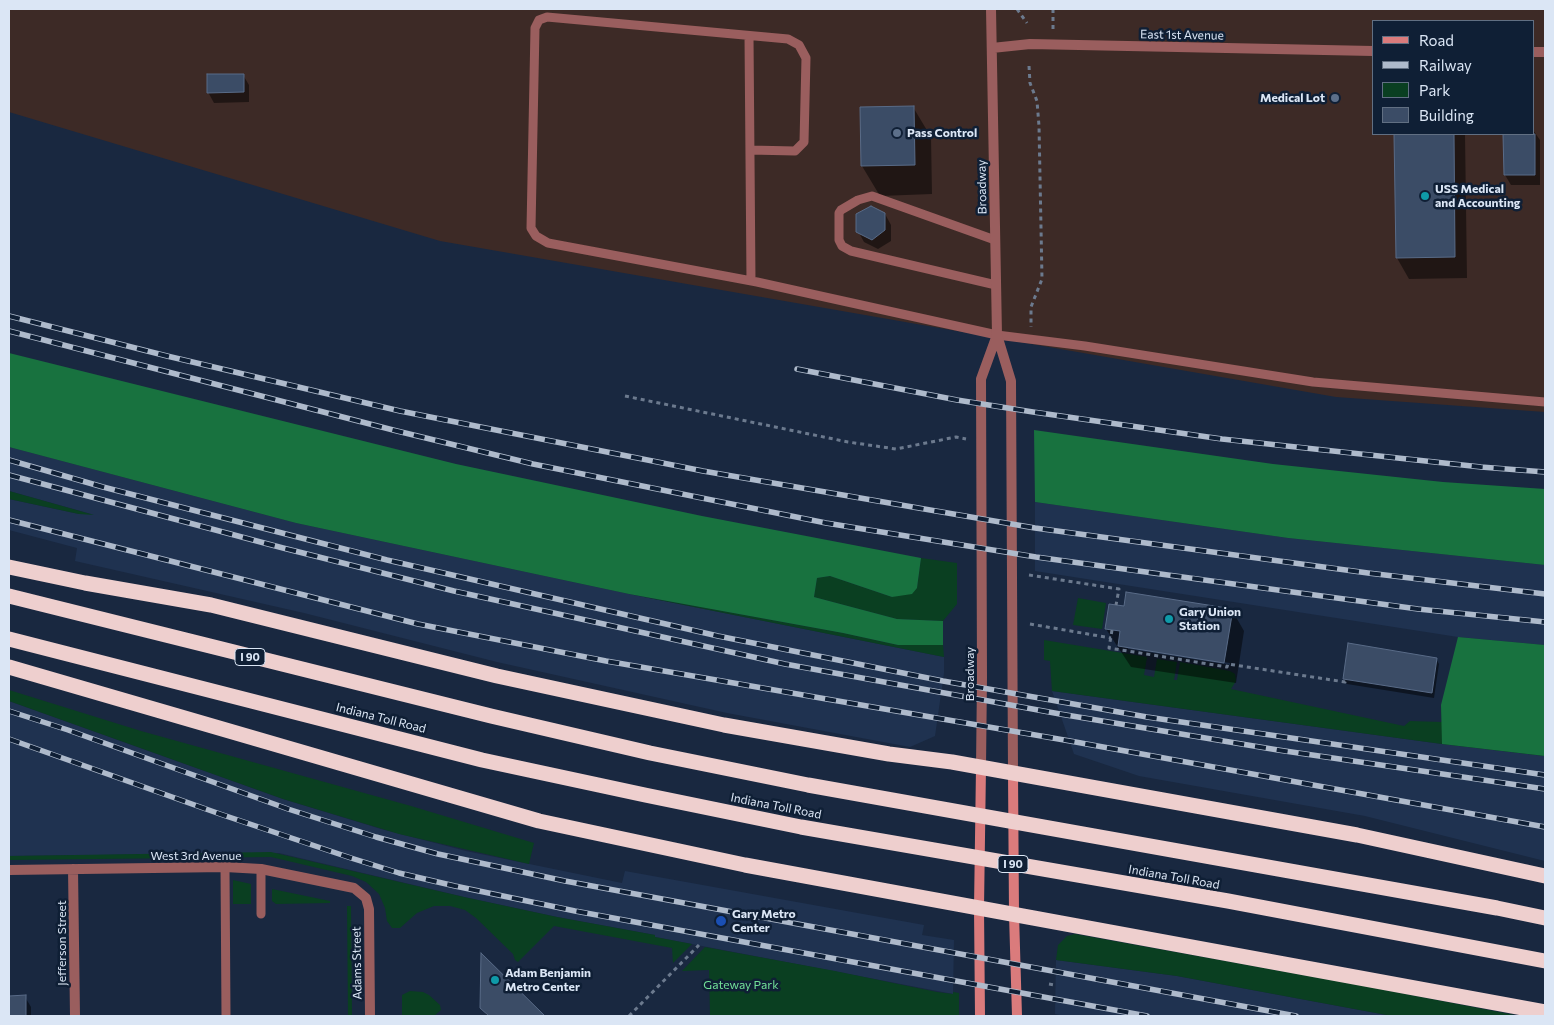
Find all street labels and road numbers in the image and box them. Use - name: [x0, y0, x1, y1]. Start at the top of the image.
- street label: East 1st Avenue: [1140, 27, 1224, 43]
- street label: Broadway: [974, 160, 990, 214]
- street label: Broadway: [963, 647, 977, 701]
- road number: I 90: [235, 649, 265, 666]
- street label: Indiana Toll Road: [334, 700, 428, 736]
- street label: Indiana Toll Road: [729, 790, 823, 822]
- street label: West 3rd Avenue: [150, 849, 242, 863]
- road number: I 90: [998, 856, 1028, 872]
- street label: Indiana Toll Road: [1127, 862, 1221, 892]
- street label: Jefferson Street: [55, 900, 69, 986]
- street label: Adams Street: [349, 926, 365, 1000]

